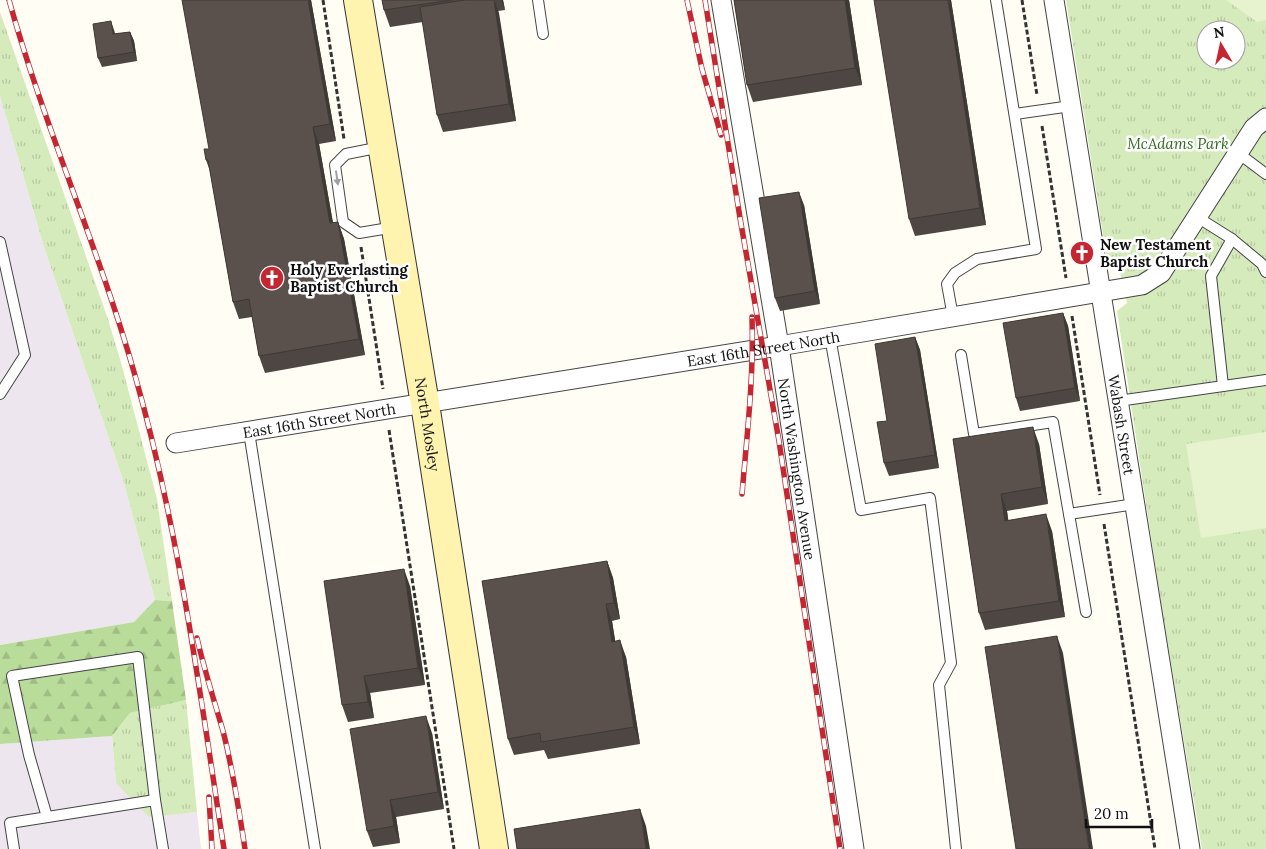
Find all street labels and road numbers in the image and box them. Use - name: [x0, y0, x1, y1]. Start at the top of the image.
- street label: East 16th Street North: [686, 326, 841, 370]
- street label: Wabash Street: [1105, 373, 1139, 476]
- street label: North Mosley: [411, 376, 445, 473]
- street label: North Washington Avenue: [774, 377, 820, 561]
- street label: East 16th Street North: [241, 398, 397, 442]

